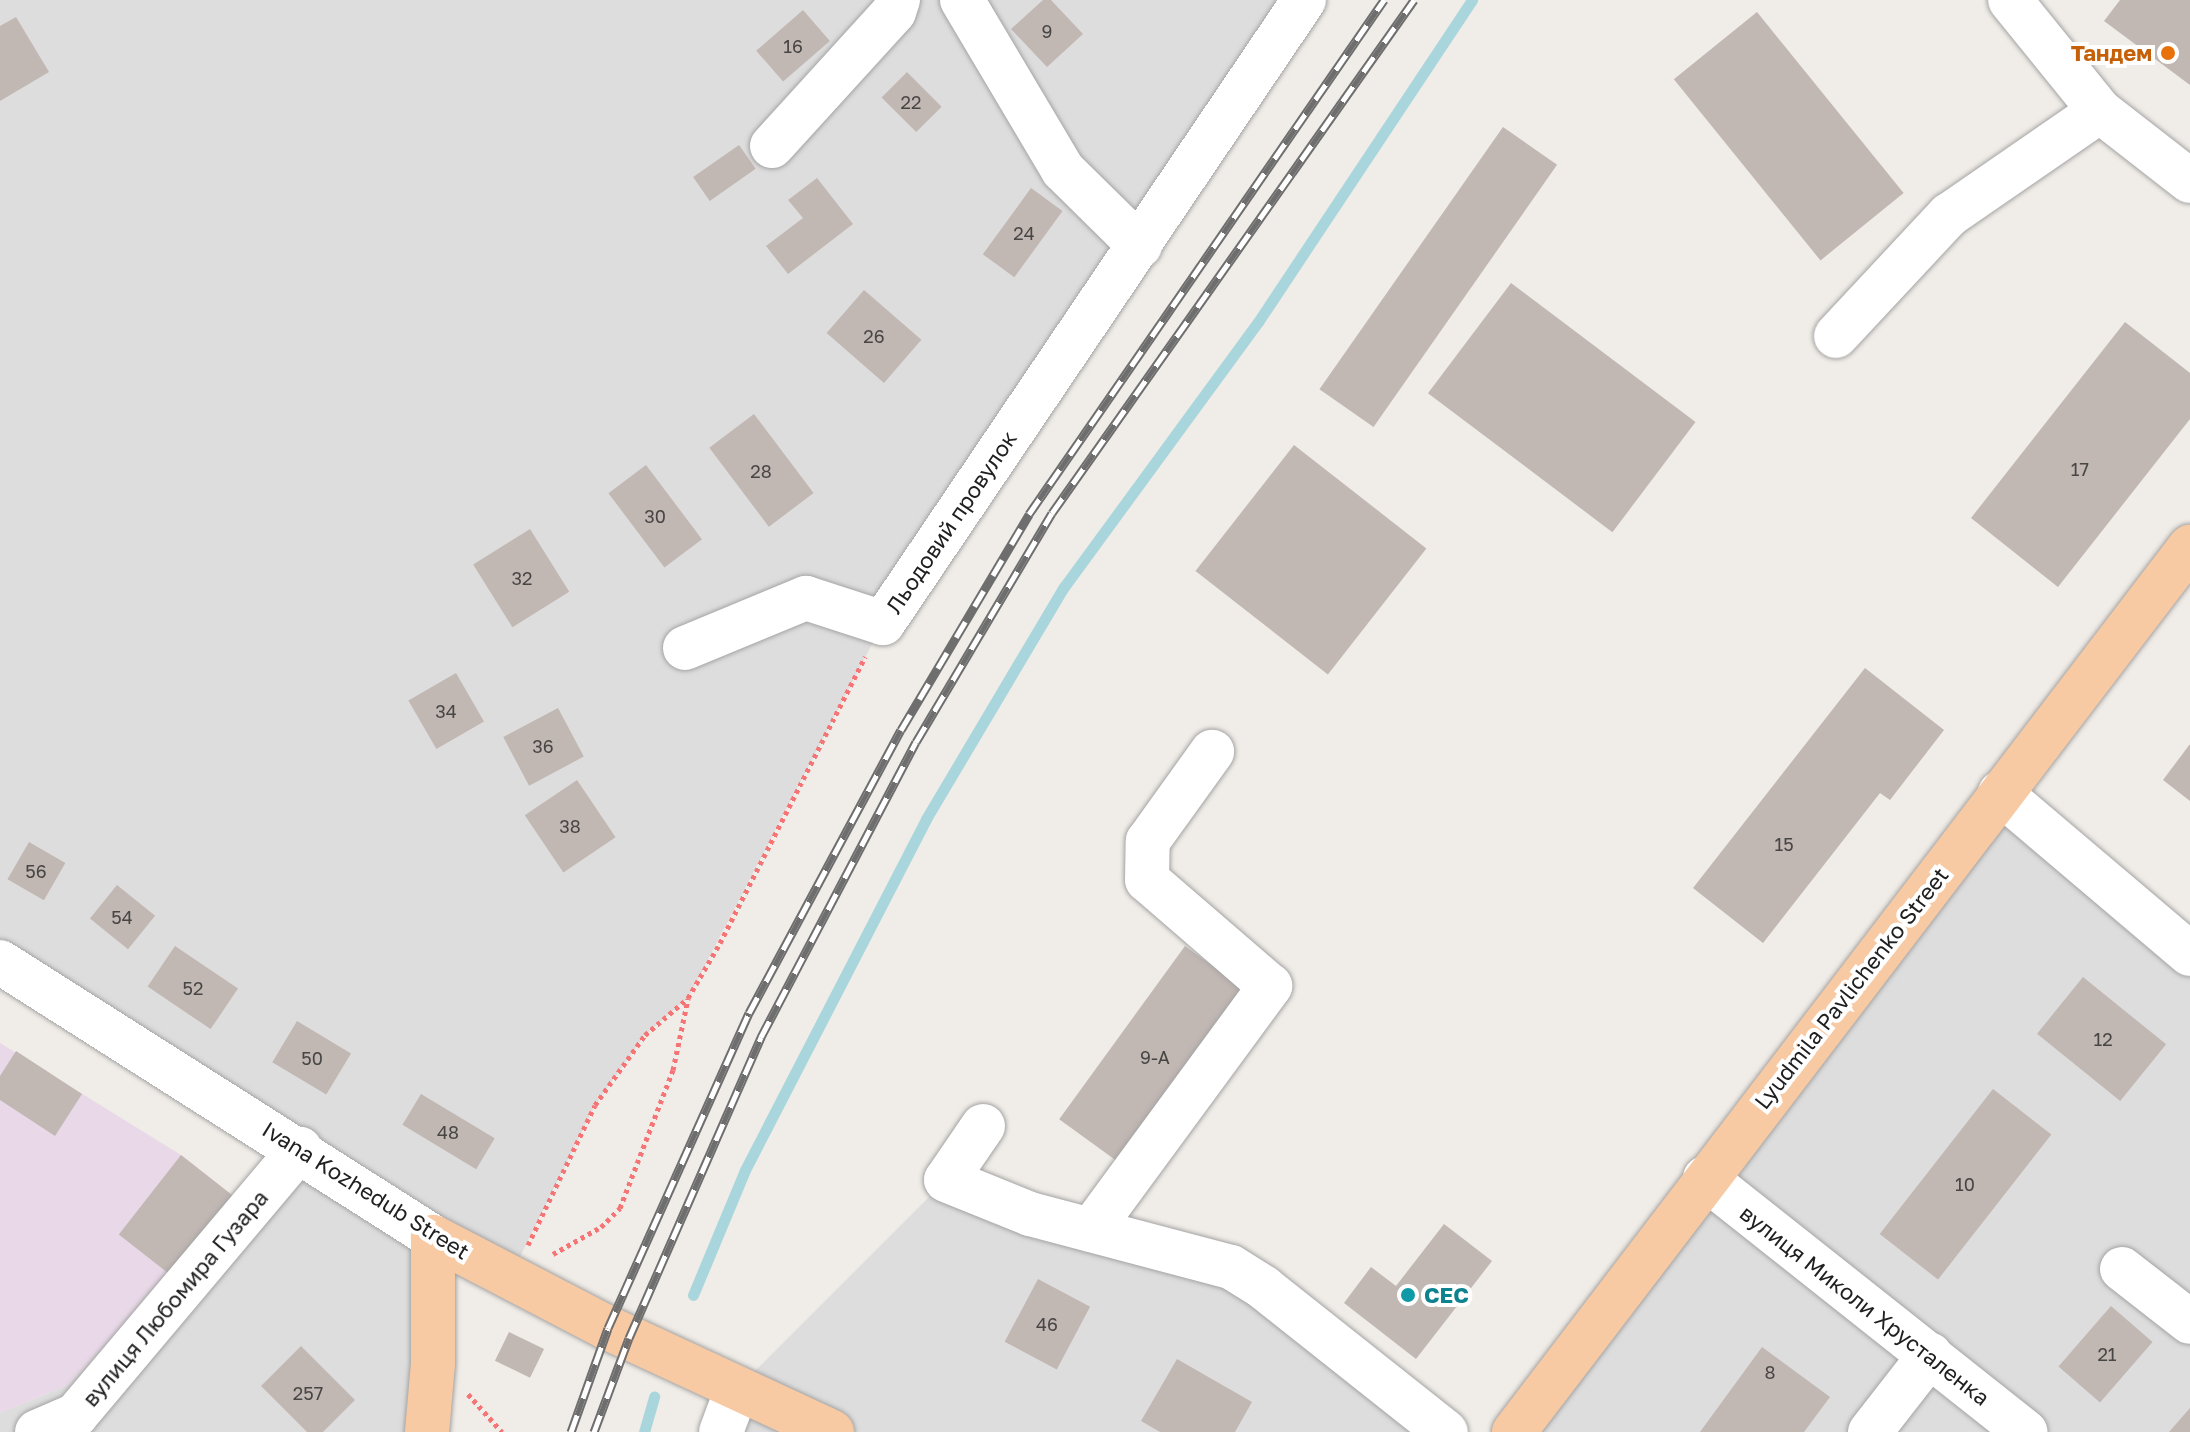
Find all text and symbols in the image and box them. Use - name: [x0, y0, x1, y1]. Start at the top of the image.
- house number: 9: [1042, 20, 1052, 42]
- house number: 16: [783, 35, 803, 57]
- place label: Тандем: [2071, 40, 2152, 66]
- marker: Тандем: [2159, 44, 2177, 62]
- house number: 22: [901, 91, 921, 113]
- house number: 24: [1013, 222, 1035, 244]
- house number: 26: [863, 325, 885, 347]
- street label: Льодовий провулок: [880, 426, 1022, 618]
- house number: 17: [2071, 458, 2089, 480]
- house number: 28: [750, 460, 772, 482]
- house number: 30: [644, 505, 666, 527]
- house number: 32: [512, 567, 532, 589]
- house number: 34: [435, 700, 457, 722]
- house number: 36: [532, 735, 554, 757]
- house number: 38: [559, 815, 581, 837]
- house number: 15: [1774, 833, 1794, 855]
- house number: 56: [25, 860, 47, 882]
- street label: Lyudmila Pavlichenko Street: [1748, 862, 1954, 1114]
- house number: 54: [111, 906, 133, 928]
- house number: 52: [183, 977, 203, 999]
- house number: 12: [2093, 1028, 2113, 1050]
- house number: 9-А: [1140, 1046, 1170, 1068]
- house number: 50: [301, 1047, 323, 1069]
- street label: Ivana Kozhedub Street: [258, 1116, 474, 1264]
- house number: 48: [437, 1121, 459, 1143]
- house number: 10: [1955, 1173, 1975, 1195]
- street label: вулиця Любомира Гузара: [77, 1184, 273, 1412]
- street label: вулиця Миколи Хрусталенка: [1735, 1199, 1995, 1411]
- place label: СЕС: [1424, 1282, 1469, 1308]
- marker: СЕС: [1399, 1286, 1417, 1304]
- house number: 46: [1036, 1313, 1058, 1335]
- house number: 21: [2097, 1343, 2117, 1365]
- house number: 8: [1765, 1361, 1775, 1383]
- house number: 257: [293, 1382, 323, 1404]

